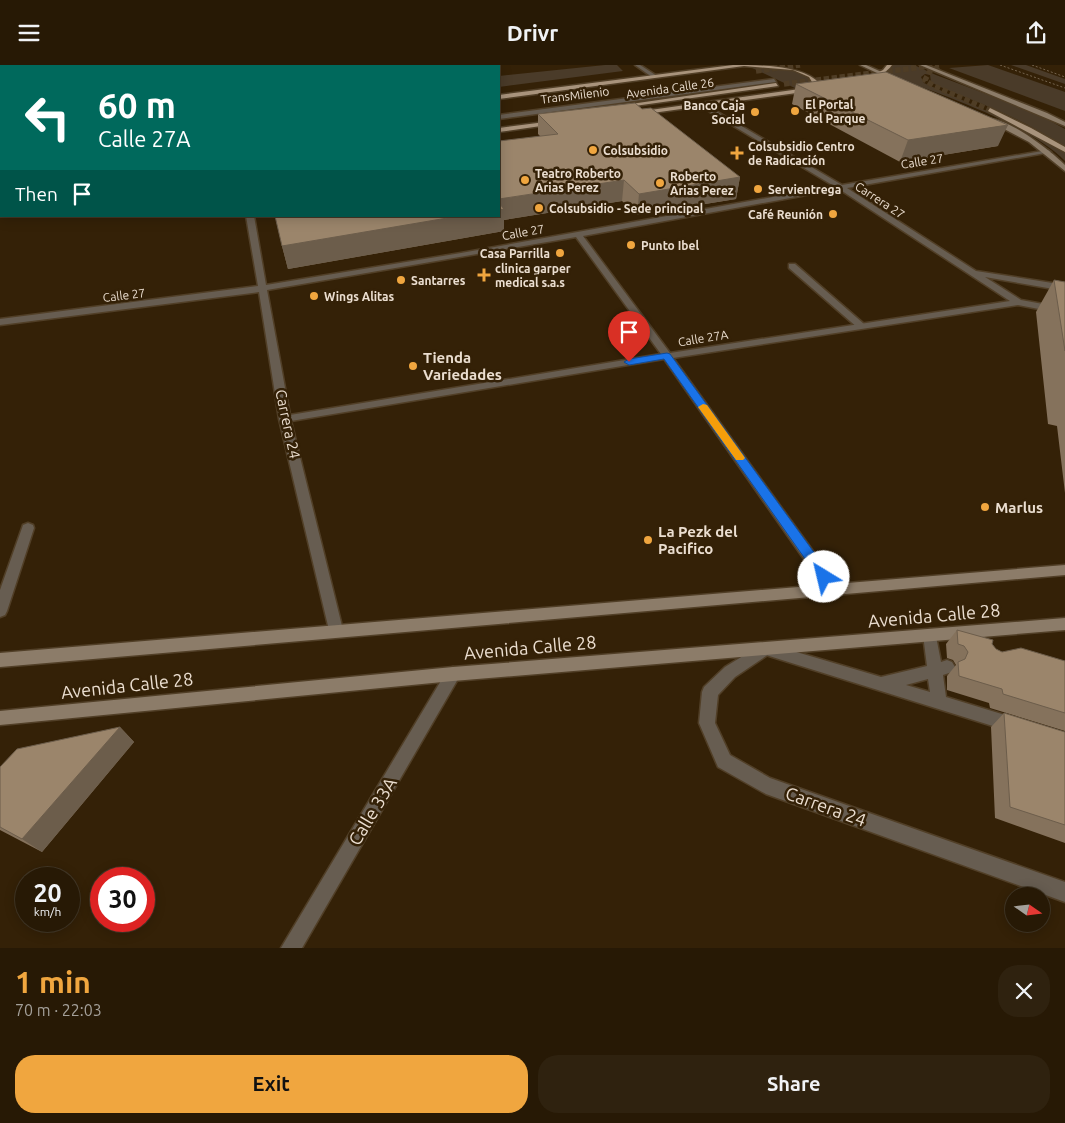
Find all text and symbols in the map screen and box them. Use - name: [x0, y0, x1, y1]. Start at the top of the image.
- icon: menu: [15, 19, 43, 47]
- icon: share: [1022, 19, 1050, 47]
- text: Drivr: [507, 20, 558, 45]
- street label: Avenida Calle 26: [625, 75, 715, 101]
- street label: TransMilenio: [540, 84, 610, 106]
- icon: left: [15, 85, 80, 150]
- text: 60 m: [98, 85, 176, 125]
- place label: El Portal del Parque: [805, 98, 866, 125]
- place label: Banco Caja Social: [683, 99, 745, 126]
- marker: El Portal del Parque: [789, 105, 801, 117]
- marker: Banco Caja Social: [749, 106, 761, 118]
- text: Calle 27A: [98, 126, 191, 151]
- place label: Colsubsidio Centro de Radicación: [748, 140, 855, 167]
- marker: Colsubsidio: [587, 144, 599, 156]
- place label: Colsubsidio: [603, 144, 668, 157]
- marker: Colsubsidio Centro de Radicación: [730, 146, 744, 160]
- street label: Calle 27: [900, 151, 944, 171]
- place label: Teatro Roberto Arias Perez: [535, 167, 621, 194]
- place label: Roberto Arias Perez: [670, 170, 734, 197]
- marker: Teatro Roberto Arias Perez: [519, 174, 531, 186]
- marker: Roberto Arias Perez: [654, 177, 666, 189]
- street label: Carrera 27: [853, 179, 907, 221]
- icon: arrive: [68, 180, 96, 208]
- text: Then: [15, 183, 58, 205]
- marker: Servientrega: [752, 183, 764, 195]
- place label: Servientrega: [768, 183, 841, 196]
- marker: Colsubsidio - Sede principal: [533, 202, 545, 214]
- place label: Colsubsidio - Sede principal: [549, 202, 704, 215]
- place label: Café Reunión: [748, 208, 823, 221]
- marker: Café Reunión: [827, 208, 839, 220]
- street label: Calle 27: [501, 222, 545, 242]
- marker: Punto Ibel: [625, 239, 637, 251]
- place label: Punto Ibel: [641, 239, 699, 252]
- place label: Casa Parrilla: [480, 247, 550, 260]
- marker: Casa Parrilla: [554, 247, 566, 259]
- place label: clinica garper medical s.a.s: [495, 262, 571, 289]
- marker: clinica garper medical s.a.s: [477, 268, 491, 282]
- marker: Santarres: [395, 274, 407, 286]
- place label: Santarres: [411, 274, 466, 287]
- street label: Calle 27: [102, 286, 146, 304]
- marker: Wings Alitas: [308, 290, 320, 302]
- place label: Wings Alitas: [324, 290, 395, 303]
- pin: [608, 311, 650, 362]
- icon: arrive: [615, 318, 643, 346]
- street label: Calle 27A: [677, 328, 729, 348]
- place label: Tienda Variedades: [423, 349, 502, 383]
- marker: Tienda Variedades: [407, 360, 419, 372]
- street label: Carrera 24: [272, 388, 304, 460]
- place label: Marlus: [995, 499, 1043, 516]
- marker: Marlus: [979, 501, 991, 513]
- place label: La Pezk del Pacifico: [658, 523, 738, 557]
- marker: La Pezk del Pacifico: [642, 534, 654, 546]
- position arrow: [797, 550, 849, 602]
- street label: Avenida Calle 28: [867, 599, 1001, 631]
- street label: Avenida Calle 28: [463, 631, 597, 663]
- street label: Avenida Calle 28: [60, 668, 194, 702]
- street label: Calle 33A: [344, 773, 400, 849]
- street label: Carrera 24: [783, 782, 869, 830]
- speed limit sign: 30: [90, 867, 155, 932]
- text: 20: [33, 879, 62, 907]
- north arrow: [1005, 887, 1050, 933]
- map controls: [1005, 887, 1050, 932]
- text: km/h: [34, 905, 61, 918]
- text: 1 min: [15, 965, 91, 999]
- button: close: [998, 965, 1050, 1017]
- text: 70 m · 22:03: [15, 1001, 102, 1019]
- button: Exit: [15, 1055, 528, 1113]
- button: Share: [538, 1055, 1050, 1113]

